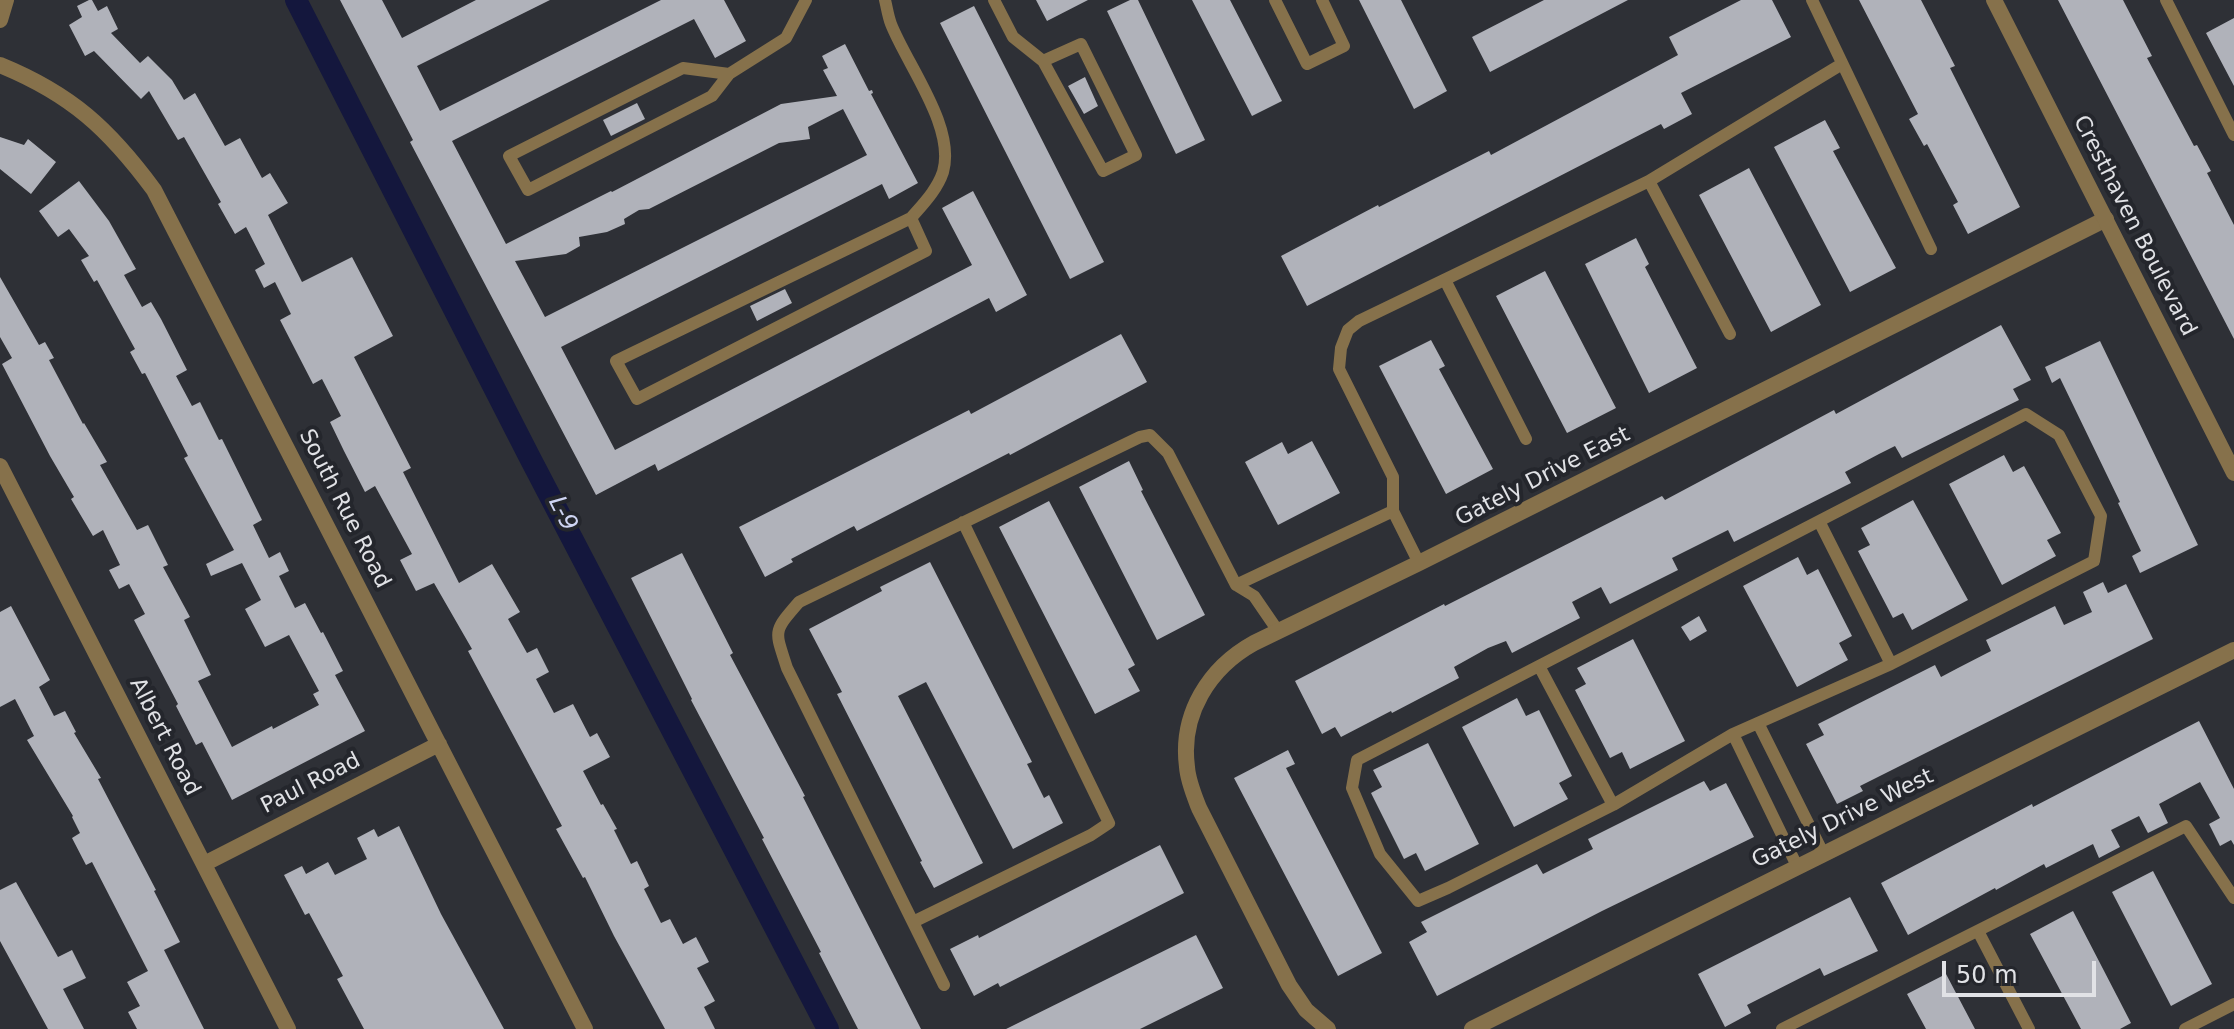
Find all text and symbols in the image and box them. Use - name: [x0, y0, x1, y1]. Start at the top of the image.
- street label: Cresthaven Boulevard: [2067, 111, 2201, 341]
- street label: Gately Drive East: [1452, 422, 1634, 532]
- street label: South Rue Road: [293, 425, 395, 593]
- water label: L-9: [541, 492, 583, 536]
- street label: Albert Road: [123, 674, 205, 800]
- street label: Paul Road: [257, 748, 365, 820]
- street label: Gately Drive West: [1748, 764, 1938, 874]
- scale bar: [1946, 945, 2100, 995]
- text: 50 m: [1956, 961, 2018, 989]

